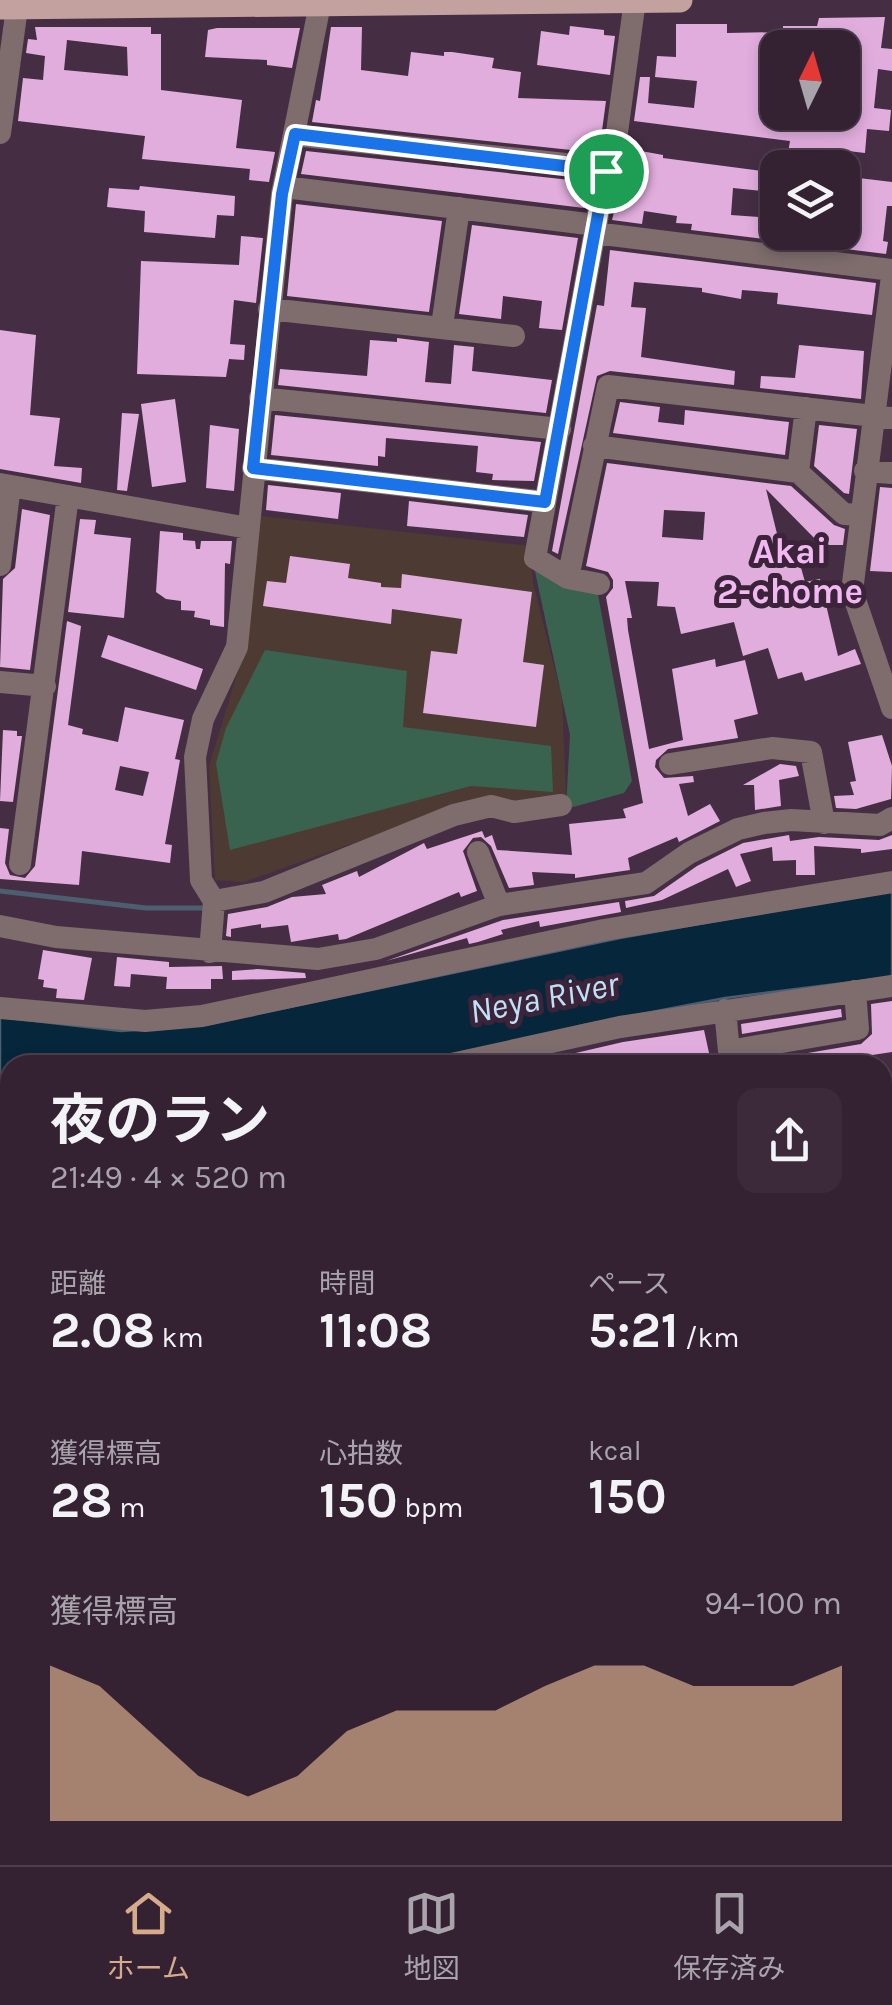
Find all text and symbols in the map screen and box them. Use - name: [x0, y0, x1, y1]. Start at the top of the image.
- north arrow: [760, 30, 860, 130]
- map controls: [760, 30, 860, 250]
- pin: [564, 129, 649, 214]
- icon: arrive: [579, 144, 634, 199]
- button: layers: [760, 150, 860, 250]
- district label: Akai 2-chome: [717, 531, 863, 612]
- water label: Neya River: [466, 963, 623, 1032]
- button: share: [737, 1088, 842, 1193]
- text: 夜のラン: [50, 1089, 270, 1153]
- text: 21:49 · 4 × 520 m: [50, 1159, 287, 1196]
- text: 距離: [50, 1267, 106, 1300]
- text: 時間: [319, 1267, 375, 1300]
- text: ペース: [588, 1267, 671, 1300]
- text: 2.08: [50, 1301, 155, 1360]
- text: 11:08: [319, 1301, 432, 1360]
- text: 5:21: [588, 1301, 679, 1360]
- text: km: [155, 1321, 204, 1354]
- text: /km: [679, 1321, 739, 1354]
- text: kcal: [588, 1434, 641, 1467]
- text: 獲得標高: [50, 1437, 162, 1470]
- text: 心拍数: [319, 1437, 403, 1470]
- text: 150: [588, 1467, 667, 1526]
- text: 28: [50, 1471, 113, 1530]
- text: 150: [319, 1471, 398, 1530]
- text: m: [113, 1491, 145, 1524]
- text: bpm: [398, 1491, 463, 1524]
- text: 94–100 m: [704, 1585, 842, 1622]
- text: 獲得標高: [50, 1593, 178, 1630]
- tab: ホーム: [107, 1886, 190, 1986]
- tab: 地図: [404, 1886, 460, 1986]
- tab: 保存済み: [673, 1886, 785, 1986]

